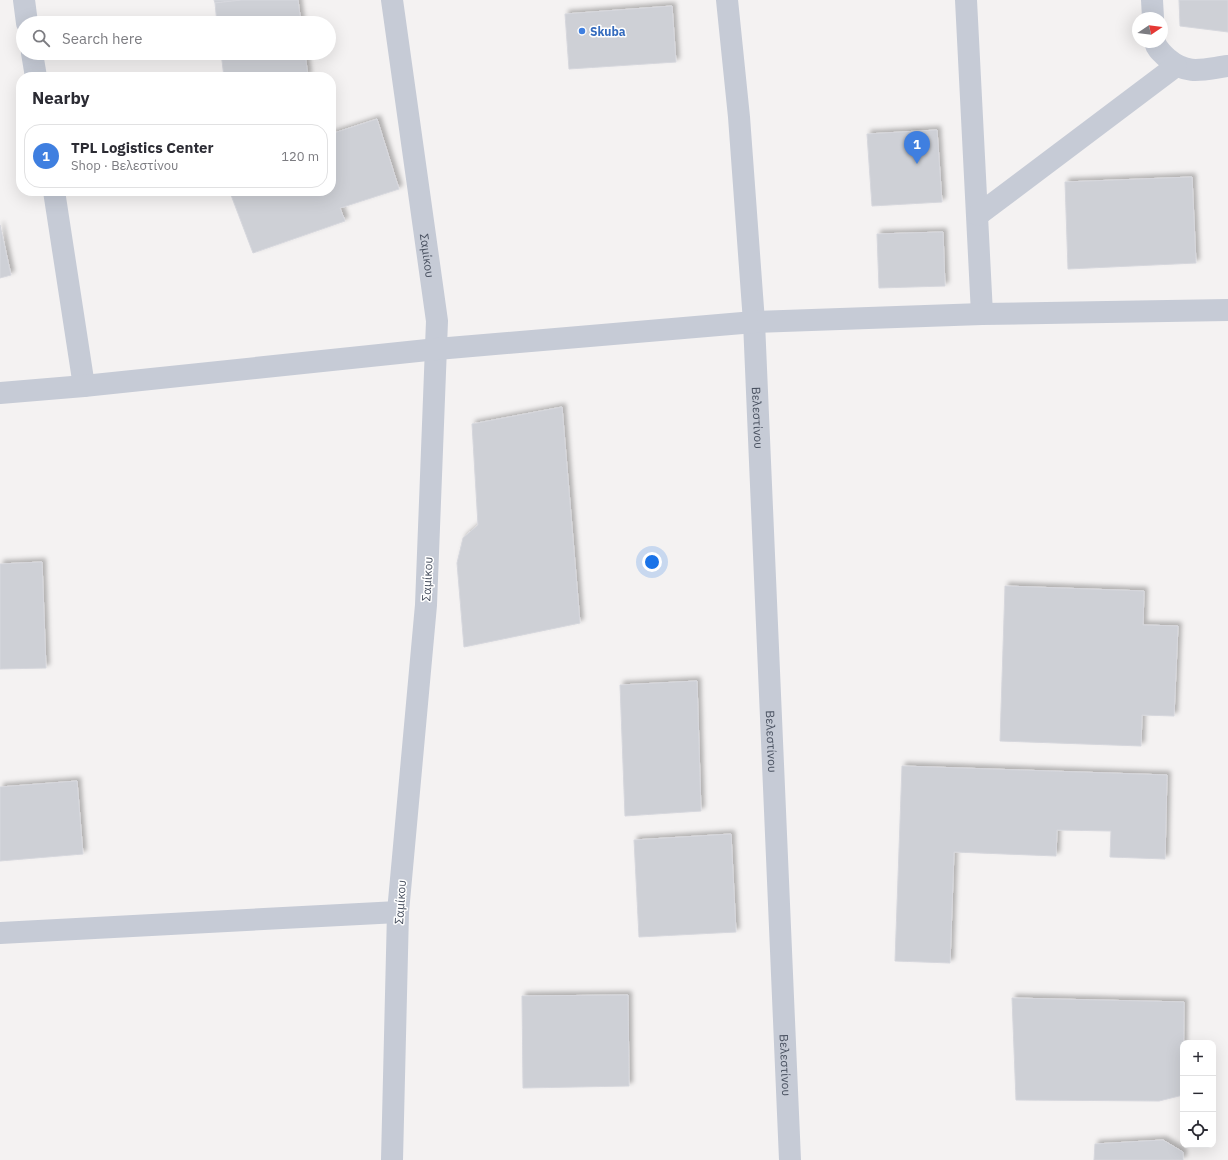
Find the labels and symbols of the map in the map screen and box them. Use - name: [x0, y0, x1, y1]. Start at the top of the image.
- north arrow: [1132, 12, 1168, 48]
- place label: Skuba: [590, 24, 626, 39]
- marker: Skuba: [577, 26, 587, 36]
- pin: 1: [904, 131, 930, 164]
- street label: Σαμίκου: [417, 232, 438, 279]
- street label: Βελεστίνου: [749, 386, 767, 449]
- your location: [642, 552, 662, 572]
- street label: Σαμίκου: [418, 556, 436, 602]
- street label: Βελεστίνου: [763, 710, 781, 773]
- street label: Σαμίκου: [391, 879, 409, 925]
- street label: Βελεστίνου: [777, 1034, 795, 1097]

